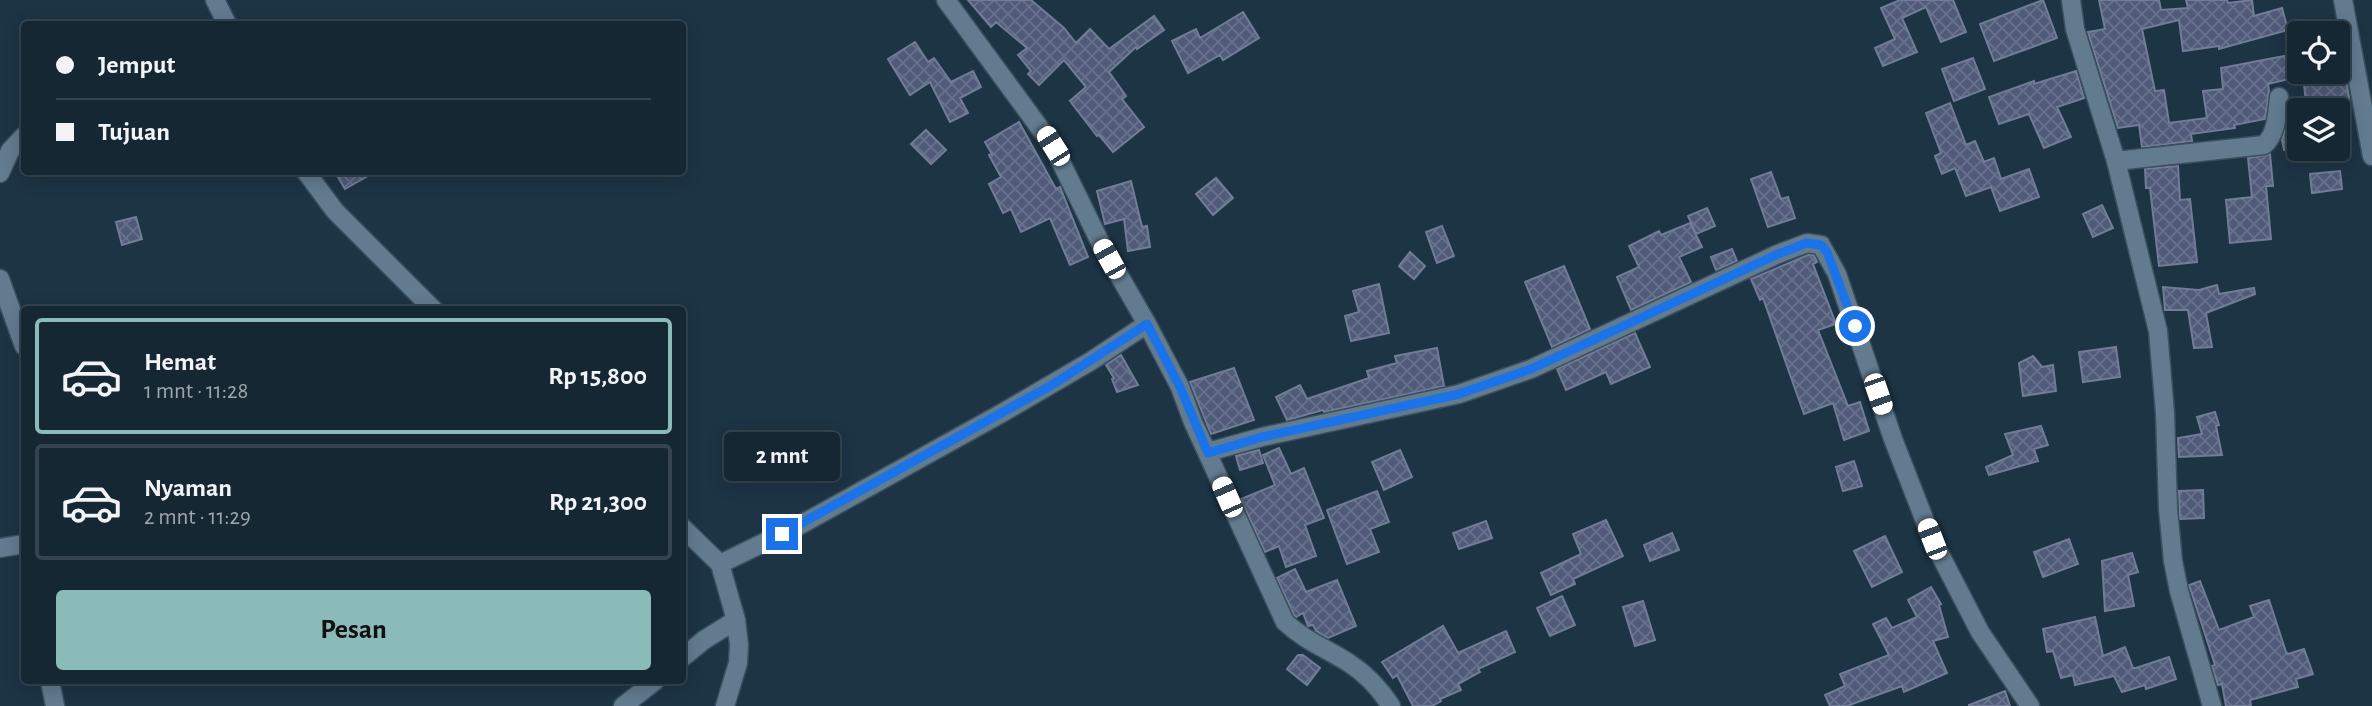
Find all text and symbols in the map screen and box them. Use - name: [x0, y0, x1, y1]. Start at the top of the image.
- map controls: [2287, 21, 2350, 161]
- button: locate: [2287, 21, 2350, 84]
- text: Jemput: [98, 52, 175, 78]
- button: layers: [2287, 98, 2350, 161]
- text: Tujuan: [98, 119, 170, 145]
- car: [1033, 123, 1074, 169]
- car: [1090, 236, 1129, 282]
- route start: [1839, 310, 1871, 342]
- icon: car: [60, 345, 123, 408]
- text: Hemat: [144, 349, 216, 375]
- text: Rp 15,800: [548, 363, 647, 389]
- car: [1862, 371, 1895, 417]
- text: 1 mnt · 11:28: [144, 380, 248, 403]
- callout: 2 mnt: [724, 433, 840, 482]
- text: 2 mnt: [756, 445, 808, 468]
- icon: car: [60, 471, 123, 534]
- car: [1209, 474, 1246, 520]
- text: Nyaman: [144, 475, 232, 501]
- text: Rp 21,300: [549, 489, 647, 515]
- text: 2 mnt · 11:29: [144, 506, 251, 529]
- car: [1915, 516, 1950, 562]
- route end: [766, 518, 798, 550]
- button: Pesan: [56, 590, 651, 670]

